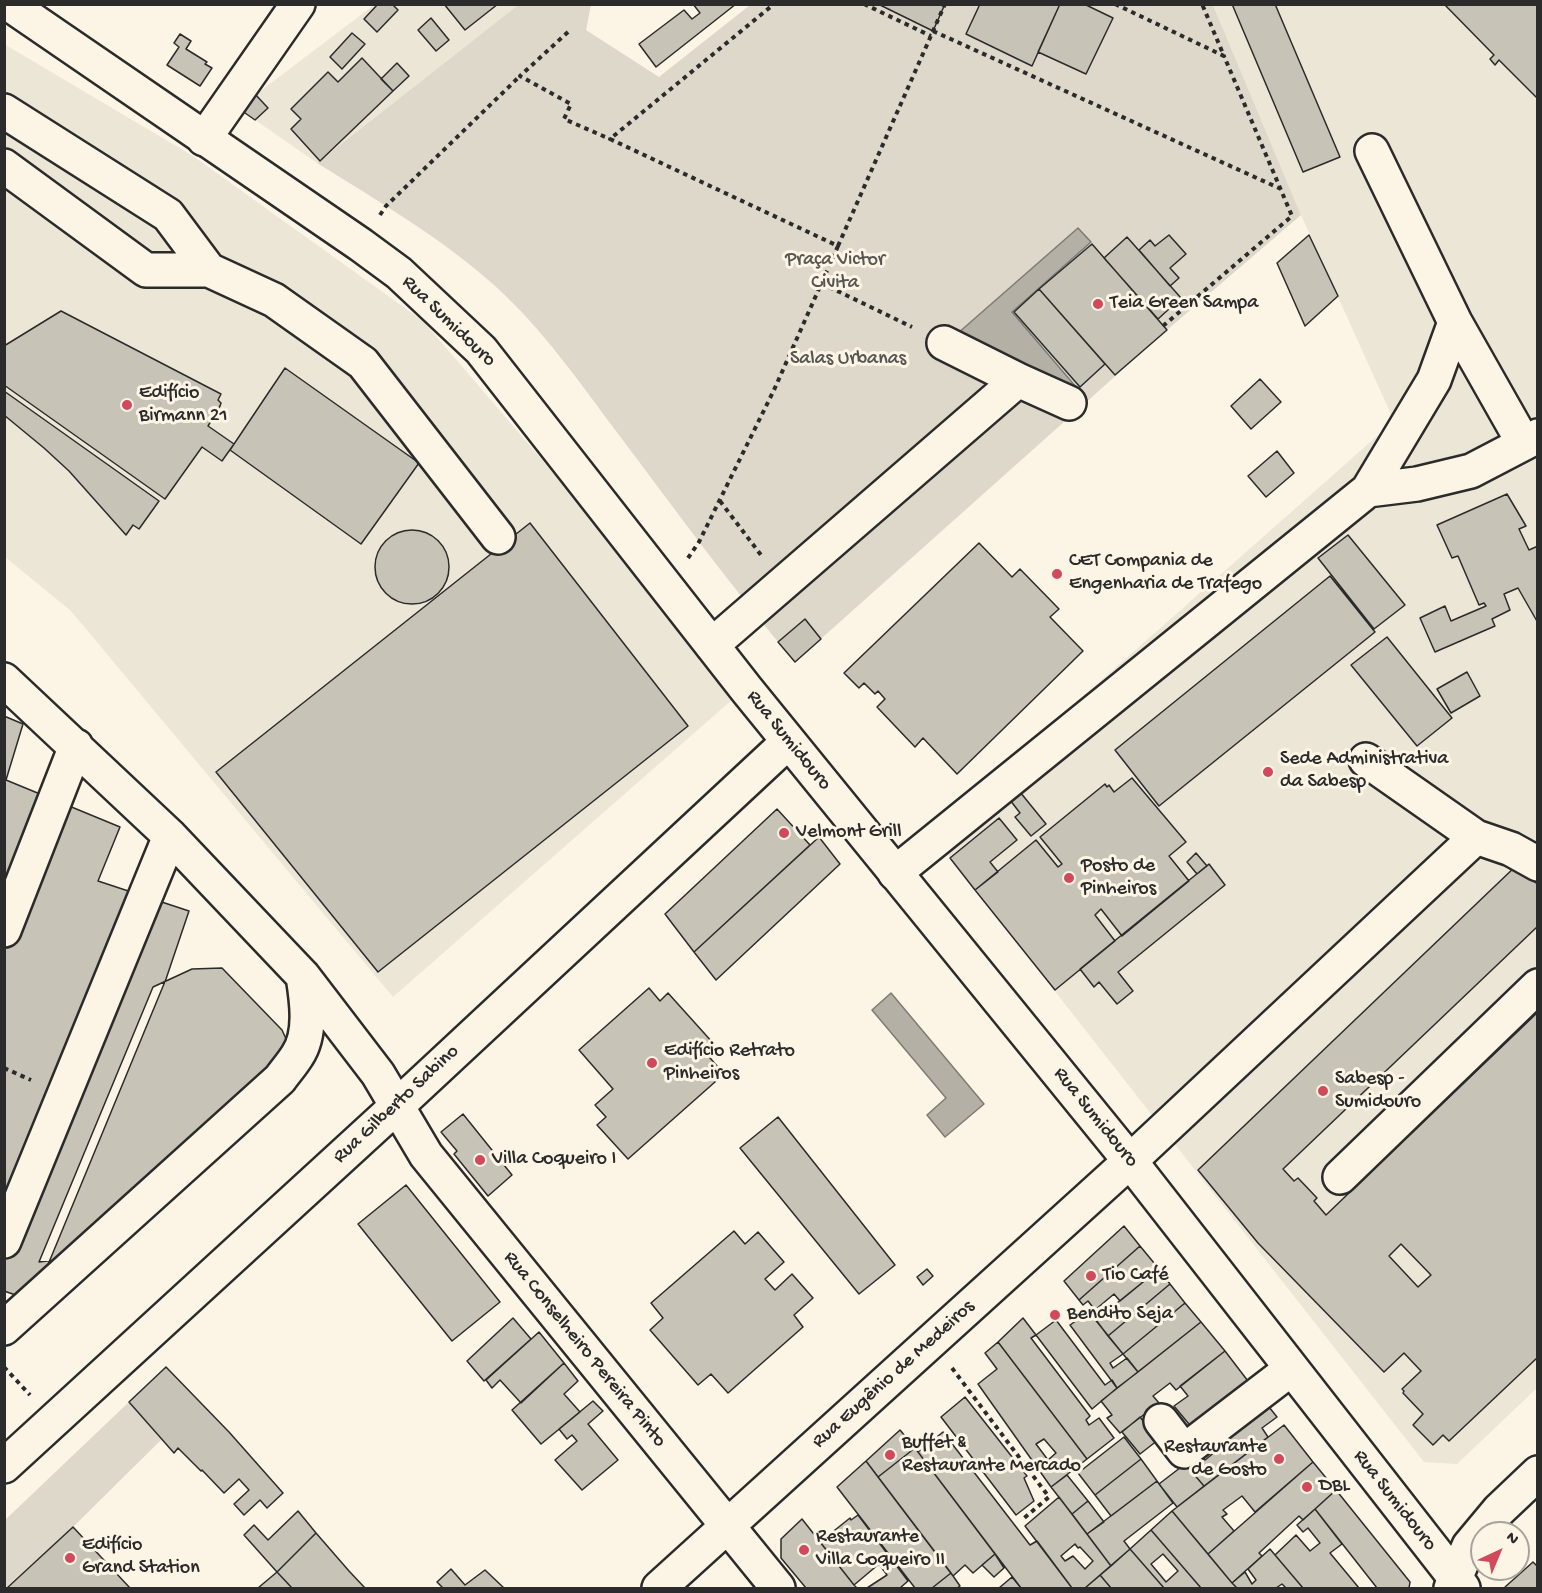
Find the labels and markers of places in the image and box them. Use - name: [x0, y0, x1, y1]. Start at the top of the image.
- place label: Teia Green Sampa: [1110, 292, 1258, 316]
- marker: Teia Green Sampa: [1091, 297, 1105, 311]
- place label: Edifício Birmann 21: [139, 382, 228, 429]
- marker: Edifício Birmann 21: [120, 398, 134, 412]
- place label: CET Compania de Engenharia de Trafego: [1069, 550, 1262, 597]
- marker: CET Compania de Engenharia de Trafego: [1050, 567, 1064, 581]
- place label: Sede Administrativa da Sabesp: [1280, 748, 1448, 795]
- marker: Sede Administrativa da Sabesp: [1261, 765, 1275, 779]
- place label: Velmont Grill: [796, 821, 902, 845]
- marker: Velmont Grill: [777, 826, 791, 840]
- place label: Posto de Pinheiros: [1081, 855, 1156, 902]
- marker: Posto de Pinheiros: [1062, 871, 1076, 885]
- place label: Edifício Retrato Pinheiros: [664, 1040, 795, 1087]
- marker: Edifício Retrato Pinheiros: [645, 1056, 659, 1070]
- place label: Sabesp - Sumidouro: [1335, 1068, 1421, 1115]
- marker: Sabesp - Sumidouro: [1316, 1084, 1330, 1098]
- place label: Villa Coqueiro I: [492, 1148, 616, 1172]
- marker: Villa Coqueiro I: [473, 1153, 487, 1167]
- place label: Tio Café: [1103, 1264, 1169, 1288]
- marker: Tio Café: [1084, 1269, 1098, 1283]
- place label: Bendito Seja: [1067, 1303, 1173, 1327]
- marker: Bendito Seja: [1048, 1308, 1062, 1322]
- place label: Buffet & Restaurante Mercado: [902, 1432, 1081, 1479]
- place label: Restaurante de Gosto: [1164, 1436, 1267, 1483]
- marker: Buffet & Restaurante Mercado: [883, 1448, 897, 1462]
- marker: Restaurante de Gosto: [1272, 1452, 1286, 1466]
- place label: DBL: [1319, 1475, 1350, 1499]
- marker: DBL: [1300, 1480, 1314, 1494]
- place label: Restaurante Villa Coqueiro II: [816, 1526, 945, 1573]
- place label: Edifício Grand Station: [82, 1534, 200, 1581]
- marker: Restaurante Villa Coqueiro II: [797, 1543, 811, 1557]
- marker: Edifício Grand Station: [63, 1551, 77, 1565]

